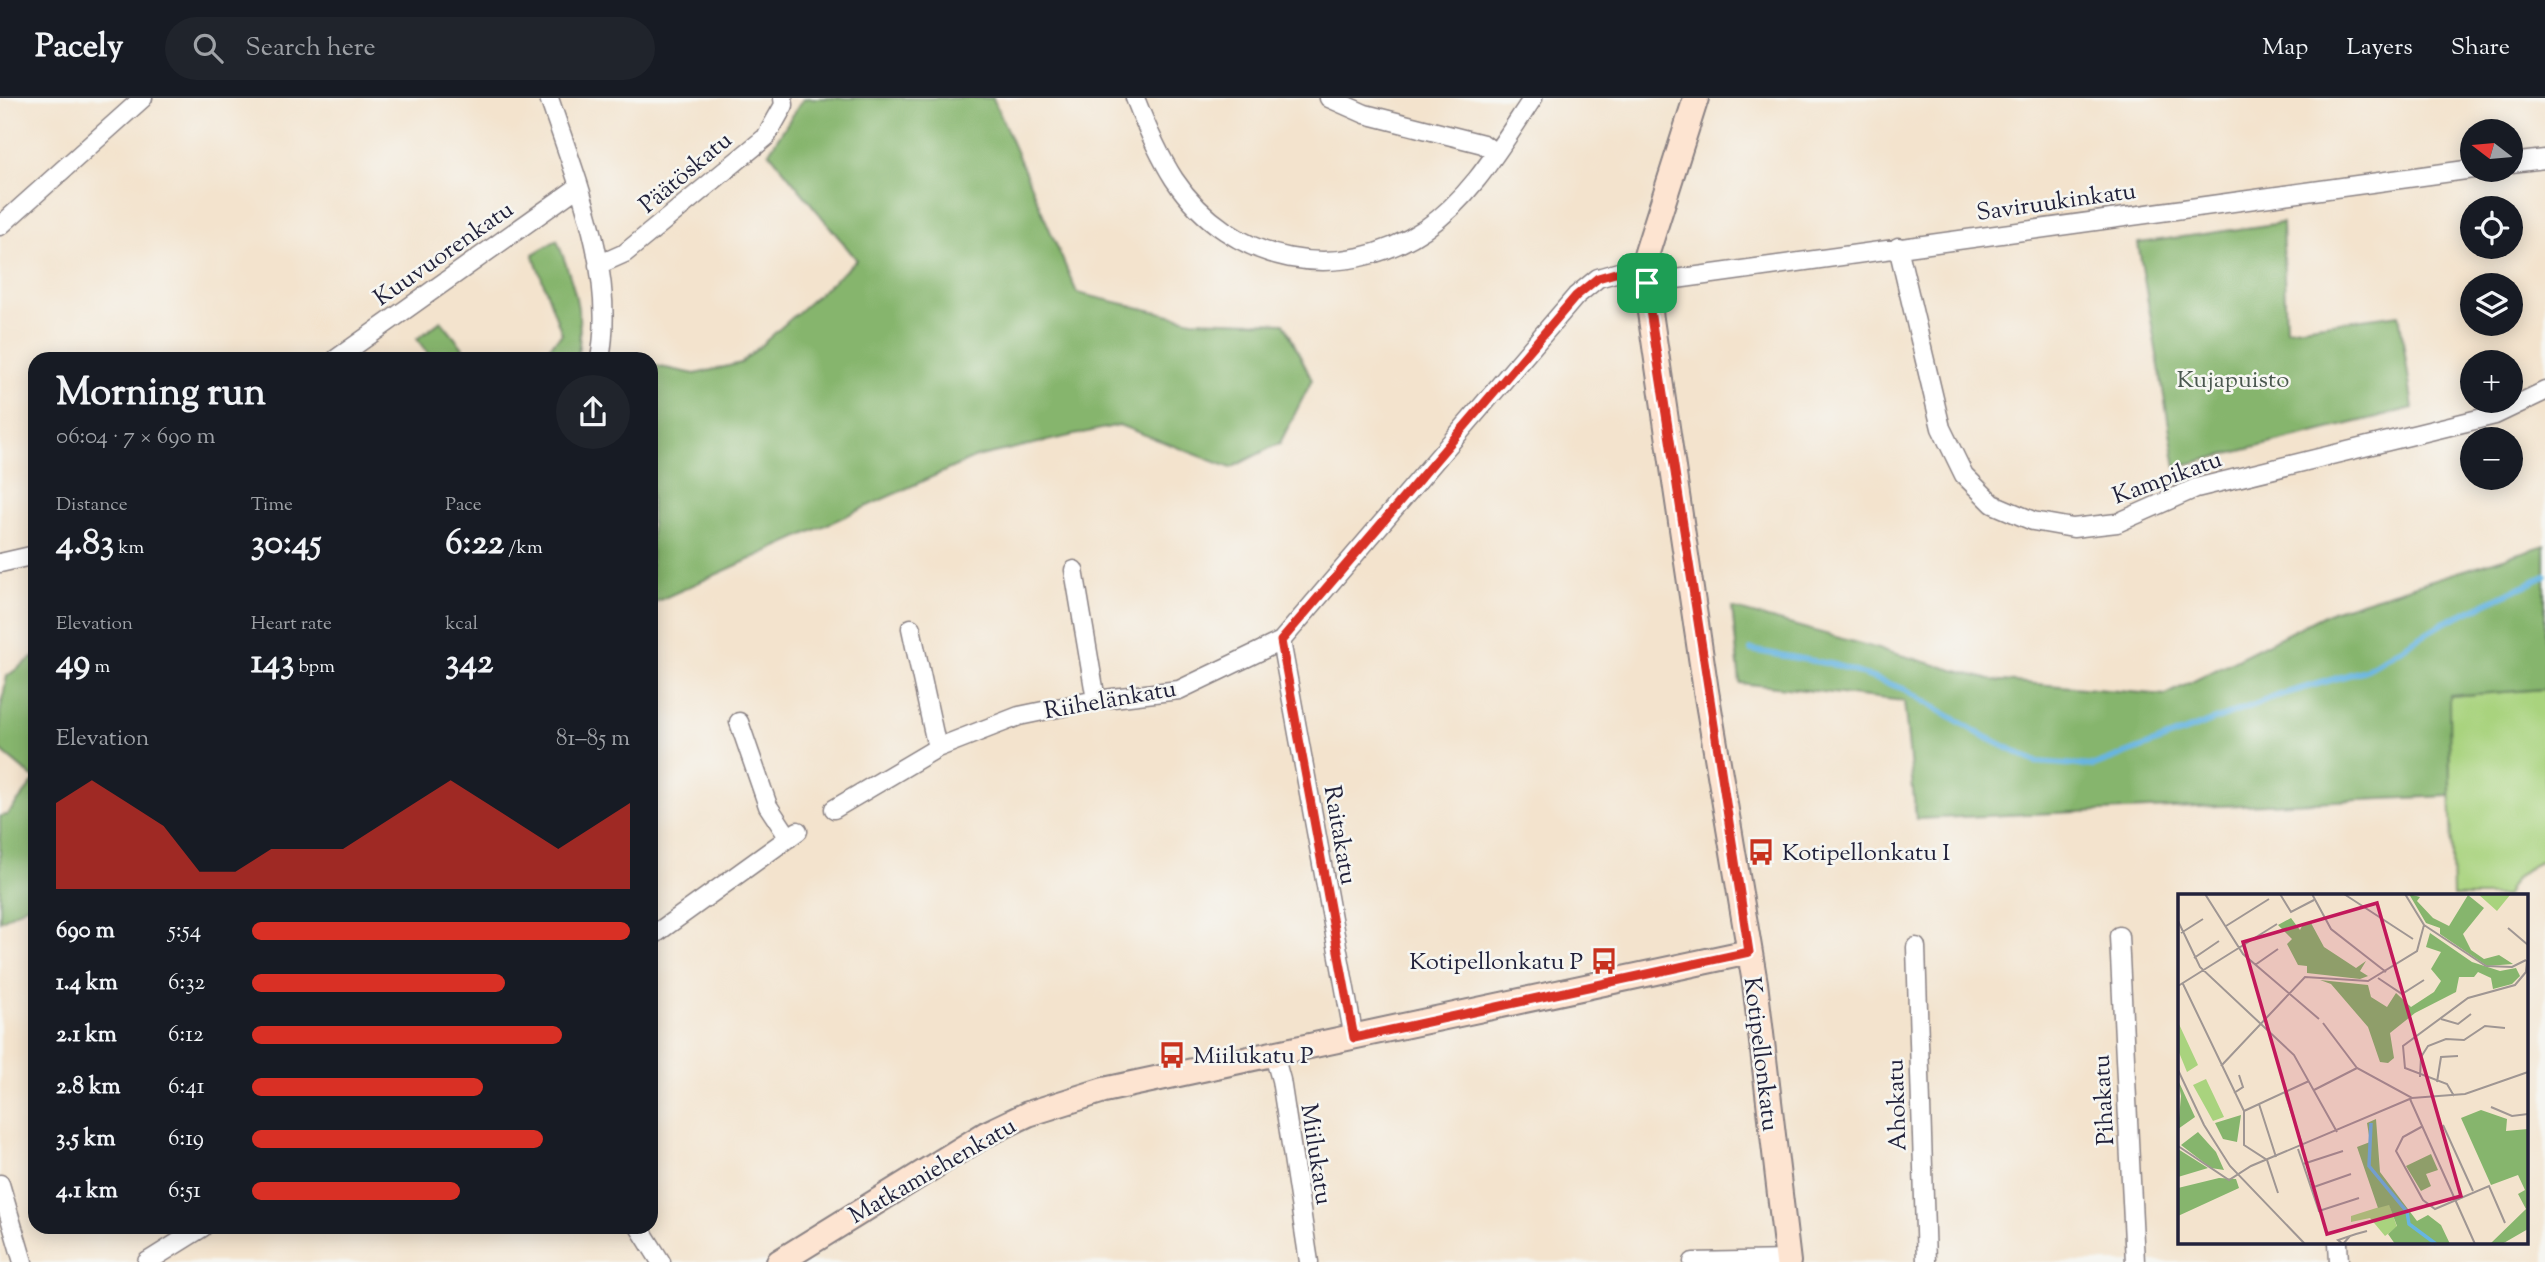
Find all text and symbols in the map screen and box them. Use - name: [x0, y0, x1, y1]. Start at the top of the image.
- search box: [165, 17, 655, 80]
- text: Pacely: [35, 24, 123, 72]
- icon: search: [189, 29, 227, 67]
- text: Search here: [245, 30, 376, 67]
- text: Map: [2262, 31, 2308, 65]
- text: Layers: [2346, 31, 2413, 65]
- text: Share: [2451, 31, 2510, 65]
- north arrow: [2460, 119, 2524, 182]
- map controls: [2460, 119, 2523, 490]
- street label: Päätöskatu: [633, 124, 740, 222]
- street label: Saviruukinkatu: [1974, 175, 2139, 231]
- street label: Kuuvuorenkatu: [367, 194, 521, 316]
- button: locate: [2460, 196, 2523, 259]
- pin: [1617, 253, 1677, 313]
- icon: arrive: [1628, 264, 1666, 302]
- button: layers: [2460, 273, 2523, 336]
- button: +: [2460, 350, 2523, 413]
- park label: Kujapuisto: [2177, 364, 2289, 398]
- text: Morning run: [56, 368, 266, 422]
- button: share: [556, 375, 630, 449]
- text: 06:04 · 7 × 690 m: [56, 421, 215, 454]
- button: −: [2460, 427, 2523, 490]
- street label: Kampikatu: [2108, 443, 2227, 514]
- text: Distance: [56, 492, 128, 519]
- text: Time: [251, 492, 293, 519]
- text: Pace: [445, 492, 482, 519]
- text: 4.83: [56, 519, 114, 570]
- text: 30:45: [251, 519, 321, 570]
- text: 6:22: [445, 519, 504, 570]
- text: km: [114, 535, 144, 562]
- text: /km: [504, 535, 543, 562]
- text: Elevation: [56, 611, 133, 638]
- text: Heart rate: [251, 611, 332, 638]
- text: kcal: [445, 611, 478, 638]
- text: 49: [56, 638, 90, 689]
- text: 143: [251, 638, 294, 689]
- text: 342: [445, 638, 494, 689]
- text: m: [90, 654, 110, 681]
- text: bpm: [294, 654, 335, 681]
- street label: Riihelänkatu: [1042, 673, 1179, 729]
- text: Elevation: [56, 723, 149, 756]
- text: 81–85 m: [556, 723, 630, 756]
- street label: Raitakatu: [1314, 783, 1365, 888]
- bus stop icon: Kotipellonkatu I: [1746, 837, 1776, 867]
- place label: Kotipellonkatu I: [1782, 837, 1950, 871]
- inset map: [2178, 894, 2528, 1244]
- text: 690 m: [56, 915, 115, 948]
- text: 5:54: [168, 915, 201, 948]
- place label: Kotipellonkatu P: [1409, 946, 1583, 980]
- bus stop icon: Kotipellonkatu P: [1589, 946, 1619, 976]
- text: 1.4 km: [56, 967, 118, 1000]
- text: 6:32: [168, 967, 205, 1000]
- street label: Kotipellonkatu: [1734, 975, 1786, 1133]
- text: 2.1 km: [56, 1019, 117, 1052]
- text: 6:12: [168, 1019, 204, 1052]
- bus stop icon: Miilukatu P: [1157, 1040, 1187, 1070]
- place label: Miilukatu P: [1193, 1040, 1314, 1074]
- street label: Pihakatu: [2086, 1053, 2124, 1146]
- street label: Ahokatu: [1879, 1058, 1917, 1152]
- text: 2.8 km: [56, 1071, 121, 1104]
- text: 6:41: [168, 1071, 205, 1104]
- street label: Miilukatu: [1290, 1101, 1340, 1207]
- street label: Matkamiehenkatu: [843, 1110, 1023, 1233]
- text: 3.5 km: [56, 1123, 115, 1156]
- text: 6:19: [168, 1123, 204, 1156]
- text: 4.1 km: [56, 1175, 118, 1208]
- text: 6:51: [168, 1175, 201, 1208]

